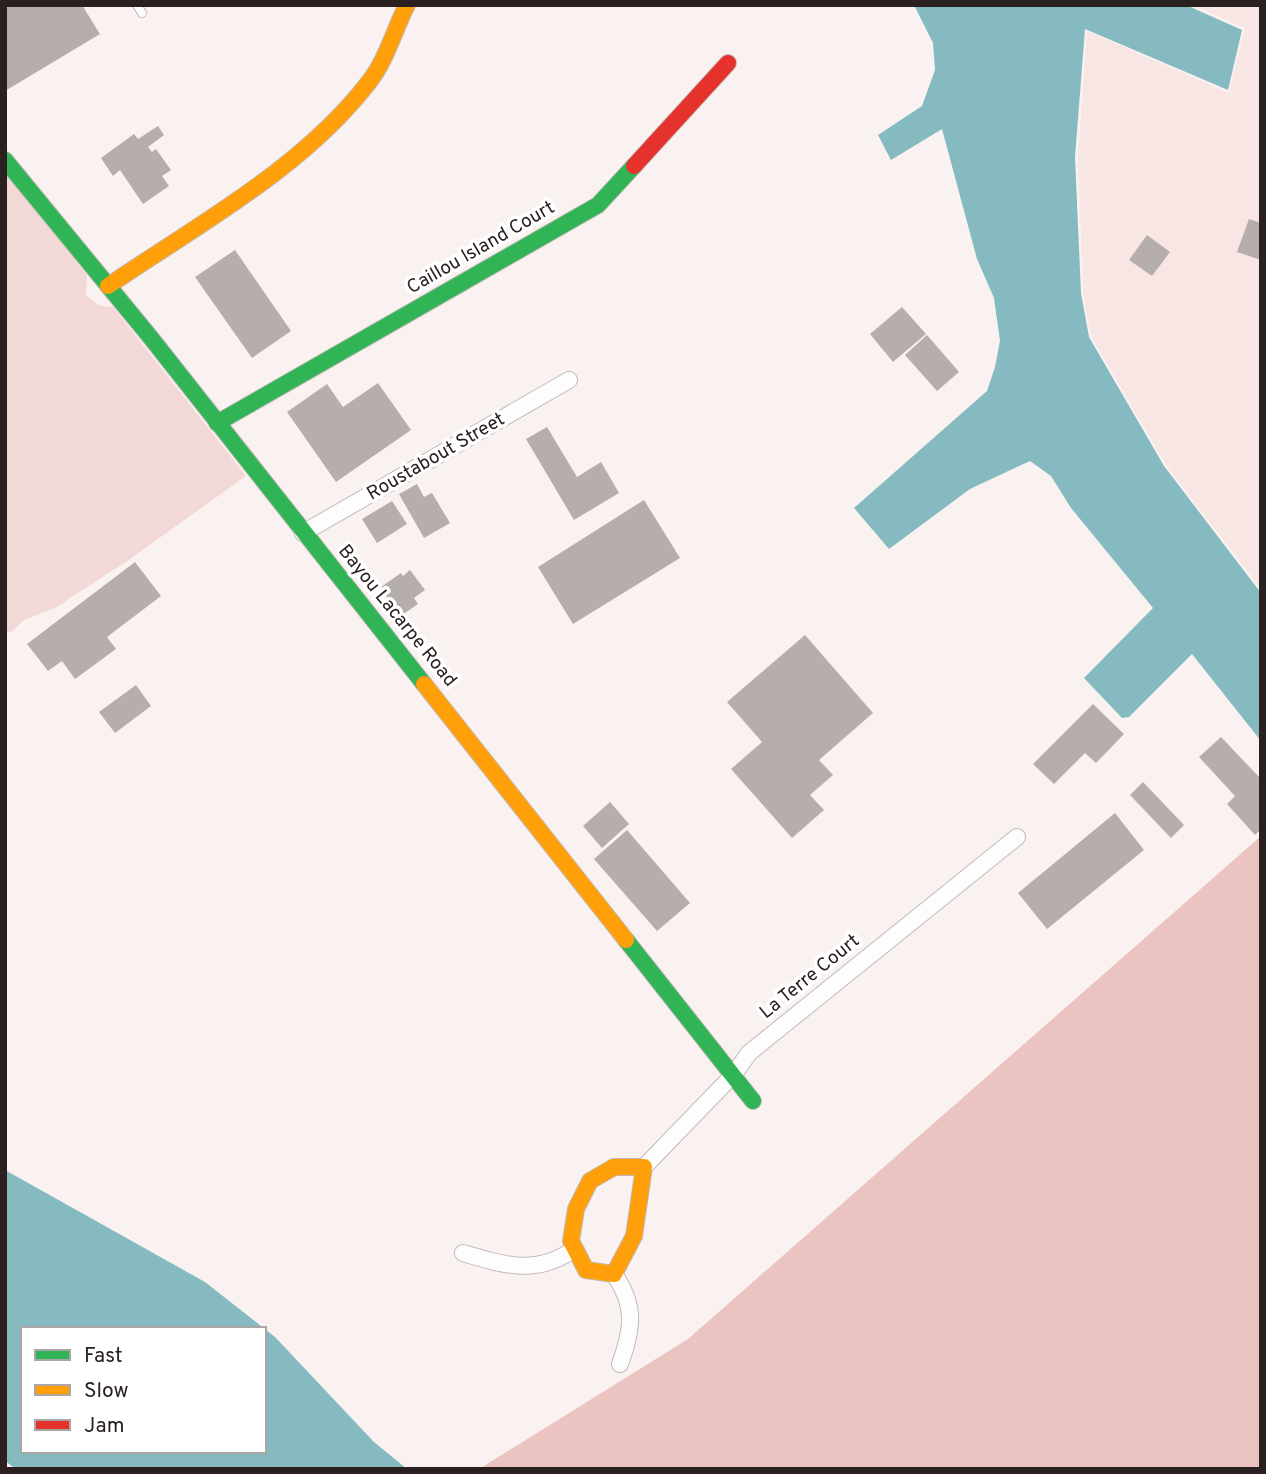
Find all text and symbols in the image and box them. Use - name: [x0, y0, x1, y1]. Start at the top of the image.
- street label: Caillou Island Court: [403, 196, 559, 300]
- street label: Roustabout Street: [363, 408, 509, 506]
- street label: Bayou Lacarpe Road: [332, 540, 462, 692]
- street label: La Terre Court: [755, 929, 865, 1025]
- legend: [21, 1327, 266, 1453]
- text: Fast: [84, 1343, 123, 1370]
- text: Slow: [84, 1378, 129, 1405]
- text: Jam: [84, 1413, 125, 1440]

